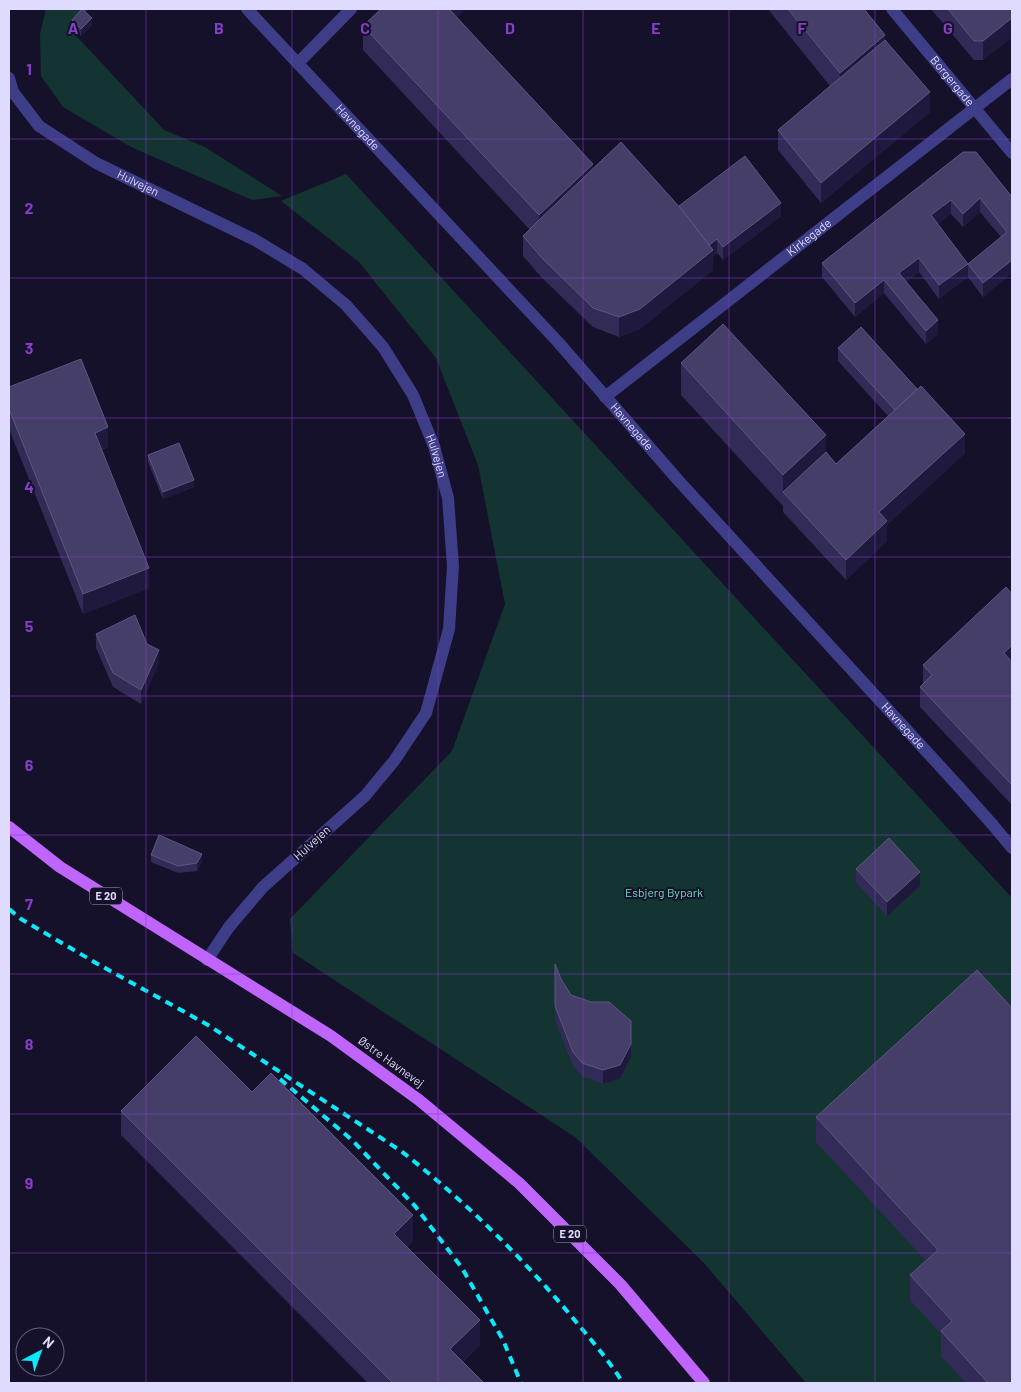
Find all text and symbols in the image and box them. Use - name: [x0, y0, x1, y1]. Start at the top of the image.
- text: A: [68, 18, 79, 37]
- text: B: [214, 18, 224, 37]
- text: C: [360, 18, 370, 37]
- text: D: [505, 18, 515, 37]
- text: E: [651, 18, 661, 37]
- text: F: [798, 18, 807, 37]
- text: G: [943, 18, 953, 37]
- street label: Borgergade: [928, 53, 978, 108]
- text: 1: [26, 59, 32, 78]
- street label: Havnegade: [333, 101, 383, 153]
- street label: Hulvejen: [115, 166, 162, 199]
- text: 2: [25, 198, 34, 217]
- street label: Kirkegade: [783, 215, 833, 258]
- text: 3: [25, 338, 33, 357]
- street label: Havnegade: [608, 400, 657, 453]
- street label: Hulvejen: [424, 432, 450, 479]
- text: 4: [24, 477, 34, 496]
- text: 5: [25, 616, 34, 635]
- street label: Havnegade: [879, 699, 929, 751]
- text: 6: [25, 755, 34, 774]
- street label: Hulvejen: [290, 822, 333, 862]
- park label: Esbjerg Bypark: [625, 885, 703, 899]
- road number: E 20: [90, 888, 122, 904]
- text: 7: [25, 894, 33, 913]
- street label: Østre Havnevej: [356, 1033, 427, 1090]
- text: 8: [25, 1034, 34, 1053]
- text: 9: [25, 1173, 33, 1192]
- road number: E 20: [554, 1226, 586, 1242]
- north arrow: [15, 1327, 65, 1377]
- text: N: [40, 1332, 58, 1351]

